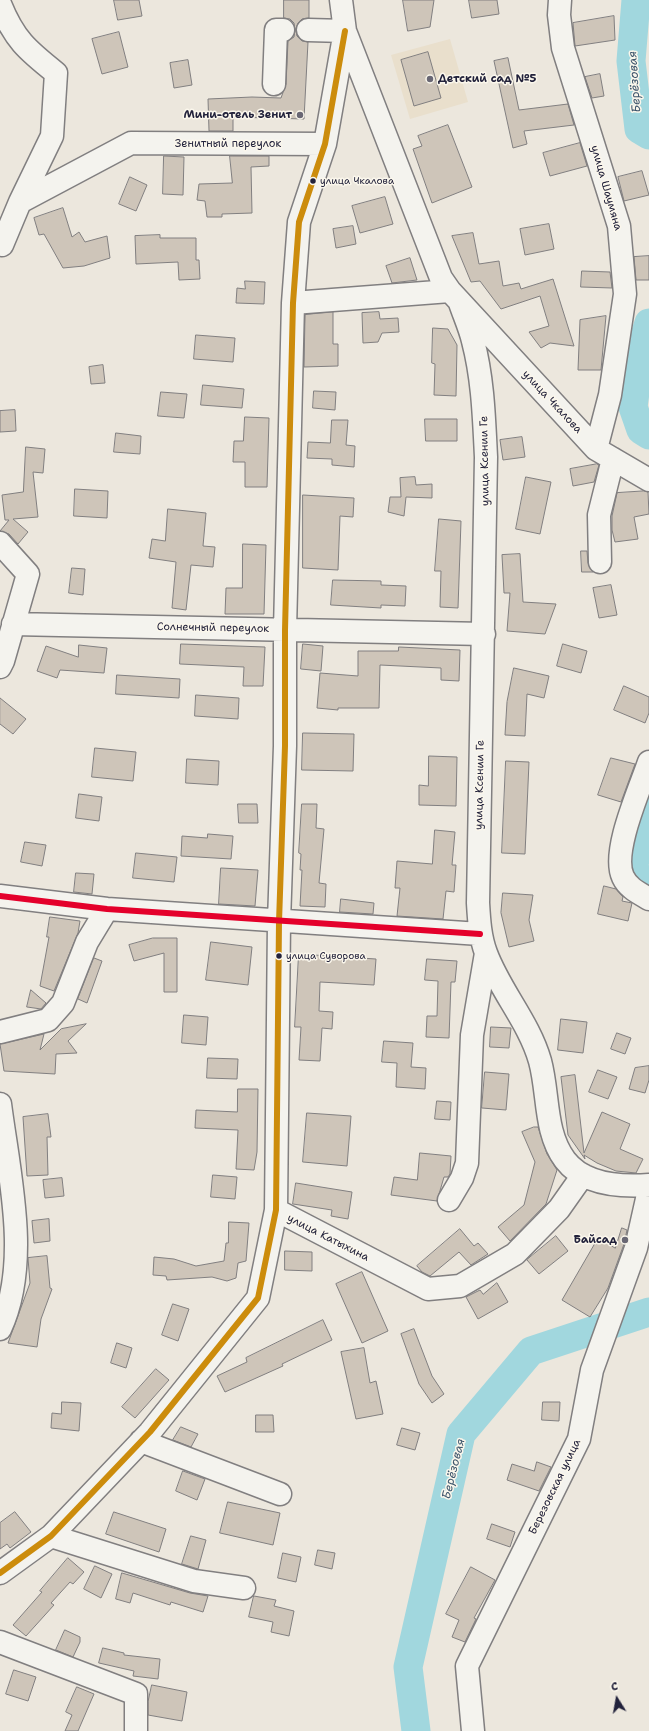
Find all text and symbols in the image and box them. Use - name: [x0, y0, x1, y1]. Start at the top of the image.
- water label: Берёзовая: [626, 51, 644, 113]
- place label: Детский сад №5: [438, 72, 536, 86]
- marker: Детский сад №5: [425, 74, 435, 84]
- place label: Мини-отель Зенит: [184, 108, 292, 122]
- marker: Мини-отель Зенит: [295, 110, 305, 120]
- street label: Зенитный переулок: [175, 137, 281, 151]
- street label: улица Шаумяна: [588, 144, 624, 232]
- place label: улица Чкалова: [320, 175, 394, 187]
- marker: улица Чкалова: [308, 176, 318, 186]
- street label: улица Чкалова: [519, 368, 585, 436]
- street label: улица Ксении Ге: [478, 416, 492, 506]
- street label: Солнечный переулок: [157, 620, 269, 636]
- street label: улица Ксении Ге: [473, 740, 487, 830]
- place label: улица Суворова: [286, 950, 366, 962]
- marker: улица Суворова: [274, 951, 284, 961]
- street label: улица Катыхина: [285, 1212, 371, 1264]
- place label: Байсад: [574, 1233, 617, 1247]
- marker: Байсад: [620, 1235, 630, 1245]
- water label: Берёзовая: [440, 1437, 468, 1501]
- street label: Березовская улица: [526, 1437, 584, 1537]
- north arrow: [597, 1679, 637, 1719]
- text: С: [610, 1679, 619, 1695]

